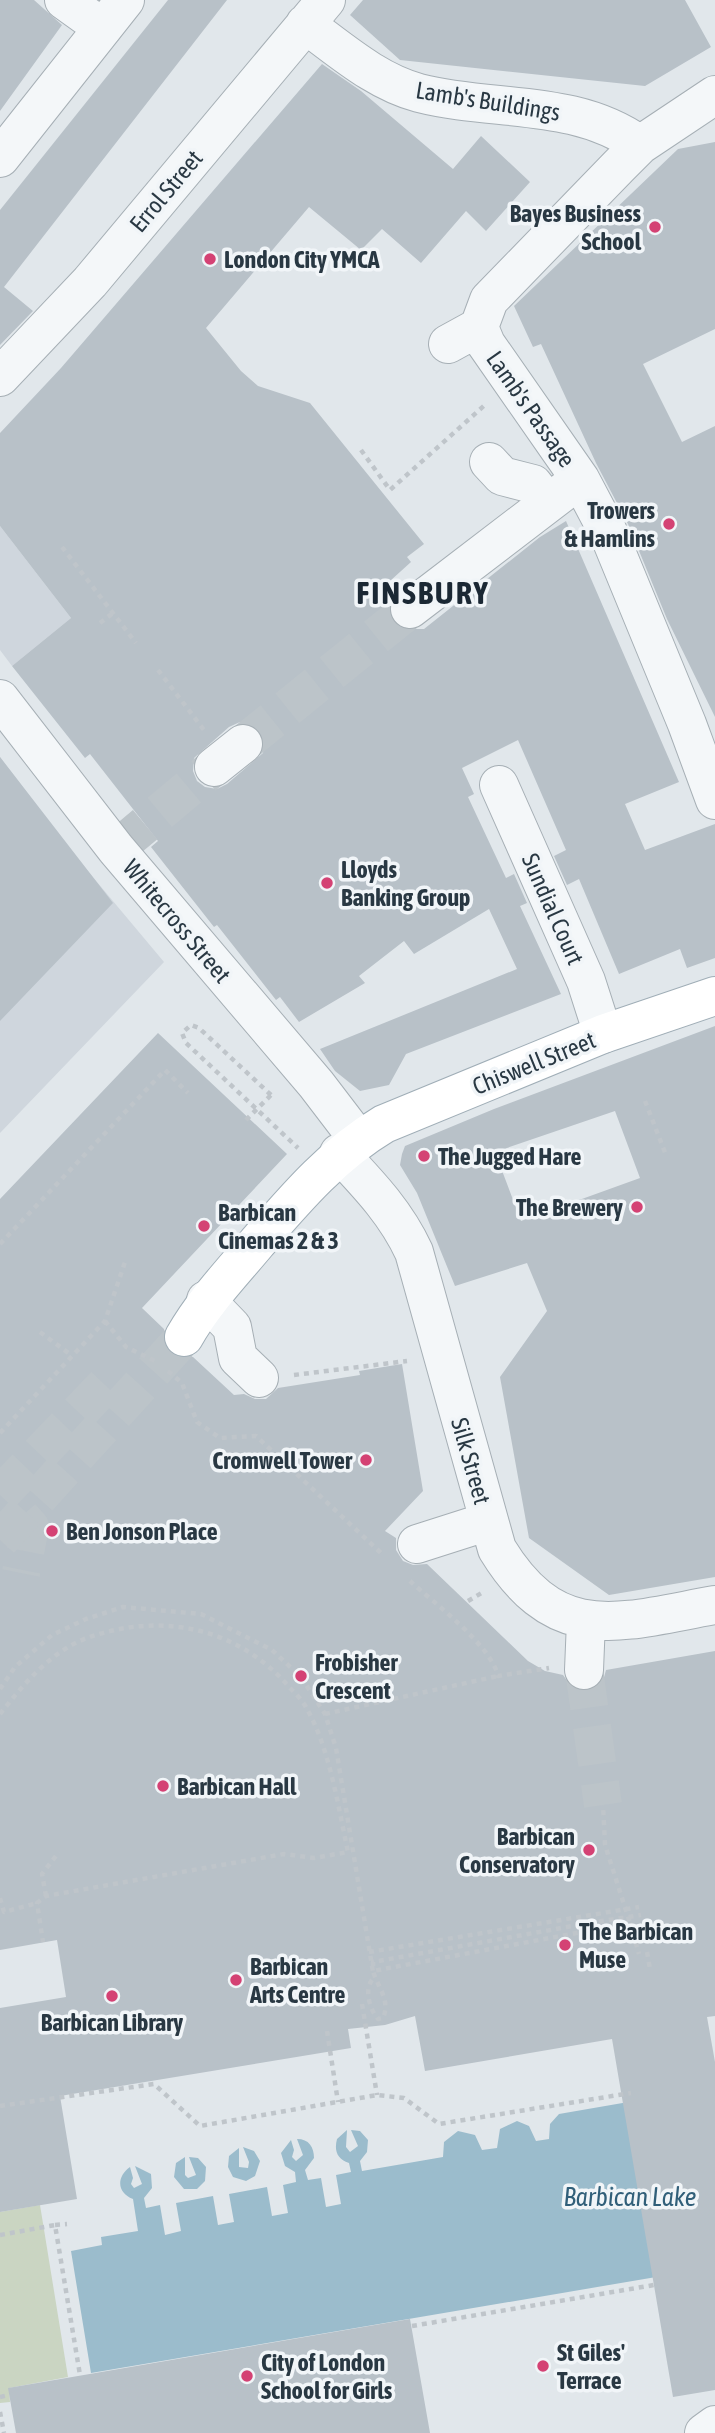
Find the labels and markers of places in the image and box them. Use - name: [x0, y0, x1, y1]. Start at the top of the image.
- place label: Bayes Business School: [510, 200, 642, 255]
- marker: Bayes Business School: [647, 219, 663, 235]
- place label: London City YMCA: [224, 246, 380, 273]
- marker: London City YMCA: [202, 251, 218, 267]
- place label: Trowers & Hamlins: [565, 497, 656, 552]
- marker: Trowers & Hamlins: [661, 516, 677, 532]
- place label: Lloyds Banking Group: [341, 856, 470, 911]
- marker: Lloyds Banking Group: [319, 875, 335, 891]
- place label: The Jugged Hare: [438, 1143, 581, 1170]
- marker: The Jugged Hare: [416, 1148, 432, 1164]
- place label: The Brewery: [516, 1194, 623, 1221]
- place label: Barbican Cinemas 2 & 3: [218, 1199, 339, 1254]
- marker: The Brewery: [629, 1199, 645, 1215]
- marker: Barbican Cinemas 2 & 3: [196, 1218, 212, 1234]
- place label: Cromwell Tower: [212, 1447, 353, 1474]
- marker: Cromwell Tower: [358, 1452, 374, 1468]
- place label: Ben Jonson Place: [66, 1518, 218, 1545]
- marker: Ben Jonson Place: [44, 1523, 60, 1539]
- place label: Frobisher Crescent: [315, 1649, 398, 1704]
- marker: Frobisher Crescent: [293, 1668, 309, 1684]
- place label: Barbican Hall: [177, 1773, 297, 1800]
- marker: Barbican Hall: [155, 1778, 171, 1794]
- place label: Barbican Conservatory: [459, 1823, 575, 1878]
- marker: Barbican Conservatory: [581, 1842, 597, 1858]
- place label: The Barbican Muse: [579, 1918, 693, 1973]
- marker: The Barbican Muse: [557, 1937, 573, 1953]
- place label: Barbican Arts Centre: [249, 1953, 346, 2008]
- marker: Barbican Arts Centre: [228, 1972, 244, 1988]
- marker: Barbican Library: [104, 1988, 120, 2004]
- place label: Barbican Library: [41, 2009, 183, 2036]
- place label: St Giles' Terrace: [557, 2339, 625, 2394]
- place label: City of London School for Girls: [261, 2349, 393, 2404]
- marker: St Giles' Terrace: [535, 2358, 551, 2374]
- marker: City of London School for Girls: [239, 2368, 255, 2384]

